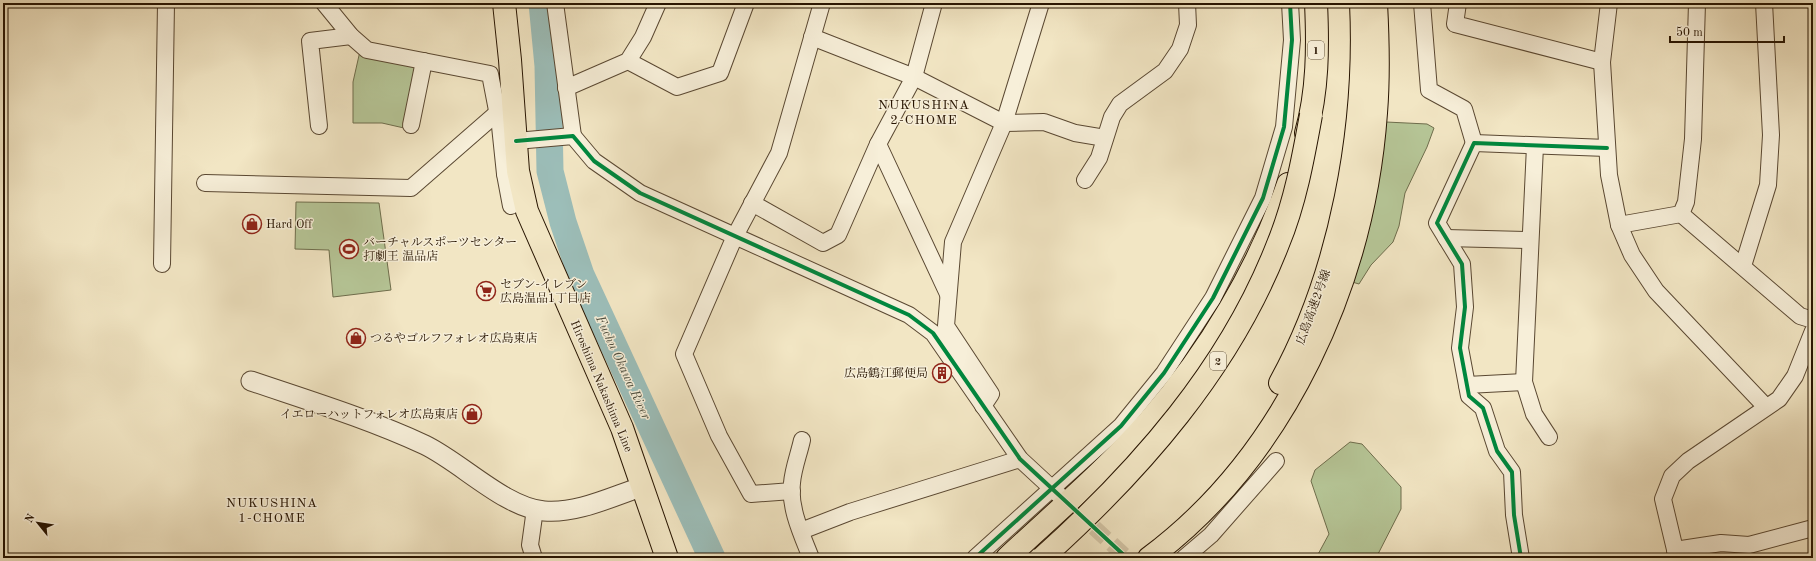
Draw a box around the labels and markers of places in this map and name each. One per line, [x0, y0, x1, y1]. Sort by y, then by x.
shop icon: Hard Off [241, 213, 263, 235]
place label: Hard Off [266, 219, 313, 231]
place label: バーチャルスポーツセンター 打劇王 温品店 [363, 236, 517, 263]
sports icon: バーチャルスポーツセンター 打劇王 温品店 [338, 238, 360, 260]
place label: セブン‐イレブン 広島温品1丁目店 [500, 278, 591, 305]
supermarket icon: セブン‐イレブン 広島温品1丁目店 [475, 280, 497, 302]
shop icon: つるやゴルフフォレオ広島東店 [345, 327, 367, 349]
place label: つるやゴルフフォレオ広島東店 [370, 331, 537, 345]
building icon: 広島鶴江郵便局 [931, 362, 953, 384]
place label: 広島鶴江郵便局 [844, 366, 928, 380]
shop icon: イエローハットフォレオ広島東店 [461, 403, 483, 425]
place label: イエローハットフォレオ広島東店 [280, 407, 458, 421]

